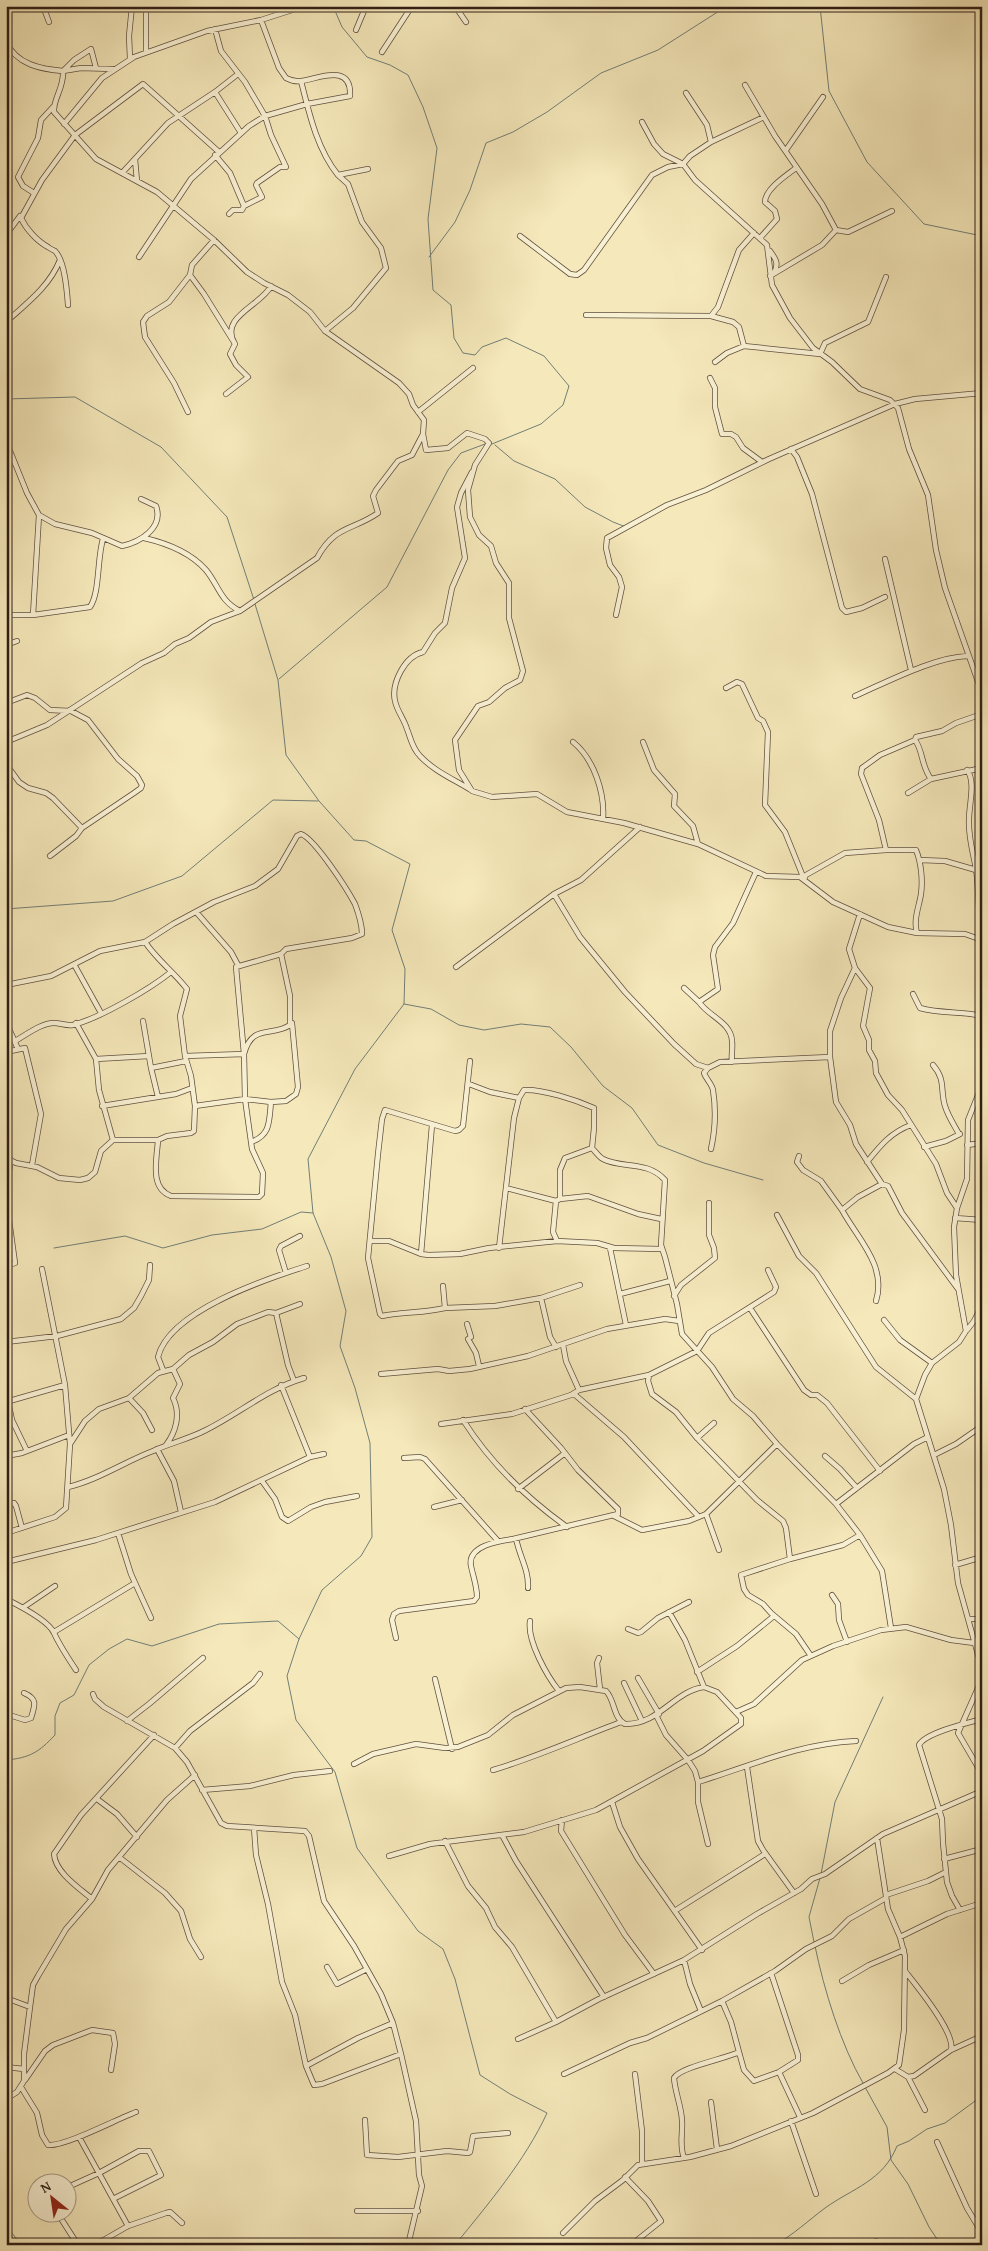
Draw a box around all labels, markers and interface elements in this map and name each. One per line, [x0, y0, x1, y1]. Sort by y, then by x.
north arrow [28, 2174, 78, 2224]
text: N [36, 2175, 55, 2198]

